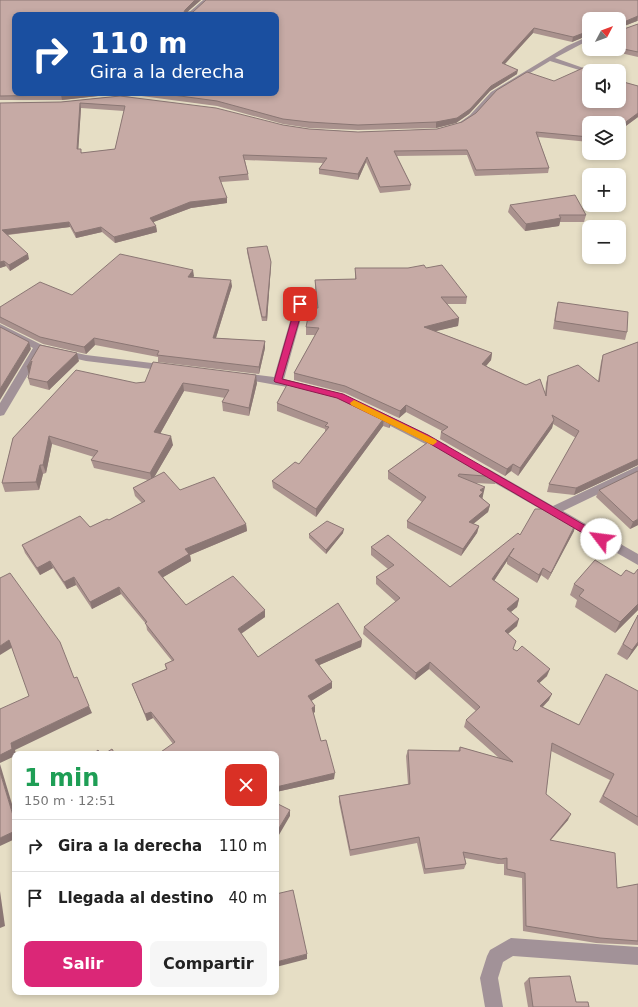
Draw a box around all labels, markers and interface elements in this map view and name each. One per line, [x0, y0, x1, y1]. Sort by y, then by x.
north arrow [582, 12, 626, 56]
map controls [582, 12, 626, 264]
text: 110 m [90, 27, 187, 60]
icon: right [24, 28, 76, 80]
text: Gira a la derecha [90, 61, 245, 82]
button: sound [582, 64, 626, 108]
button: layers [582, 116, 626, 160]
button: + [582, 168, 626, 212]
button: − [582, 220, 626, 264]
pin [283, 287, 317, 321]
icon: arrive [289, 293, 311, 315]
position arrow [580, 518, 622, 560]
text: 1 min [24, 764, 99, 792]
button: close [225, 764, 267, 806]
text: 150 m · 12:51 [24, 793, 115, 808]
icon: right [24, 835, 46, 857]
text: Gira a la derecha [58, 837, 202, 855]
text: 110 m [219, 837, 267, 855]
icon: arrive [24, 887, 46, 909]
text: Llegada al destino [58, 889, 213, 907]
text: 40 m [229, 889, 267, 907]
button: Salir [24, 941, 142, 987]
button: Compartir [150, 941, 267, 987]

